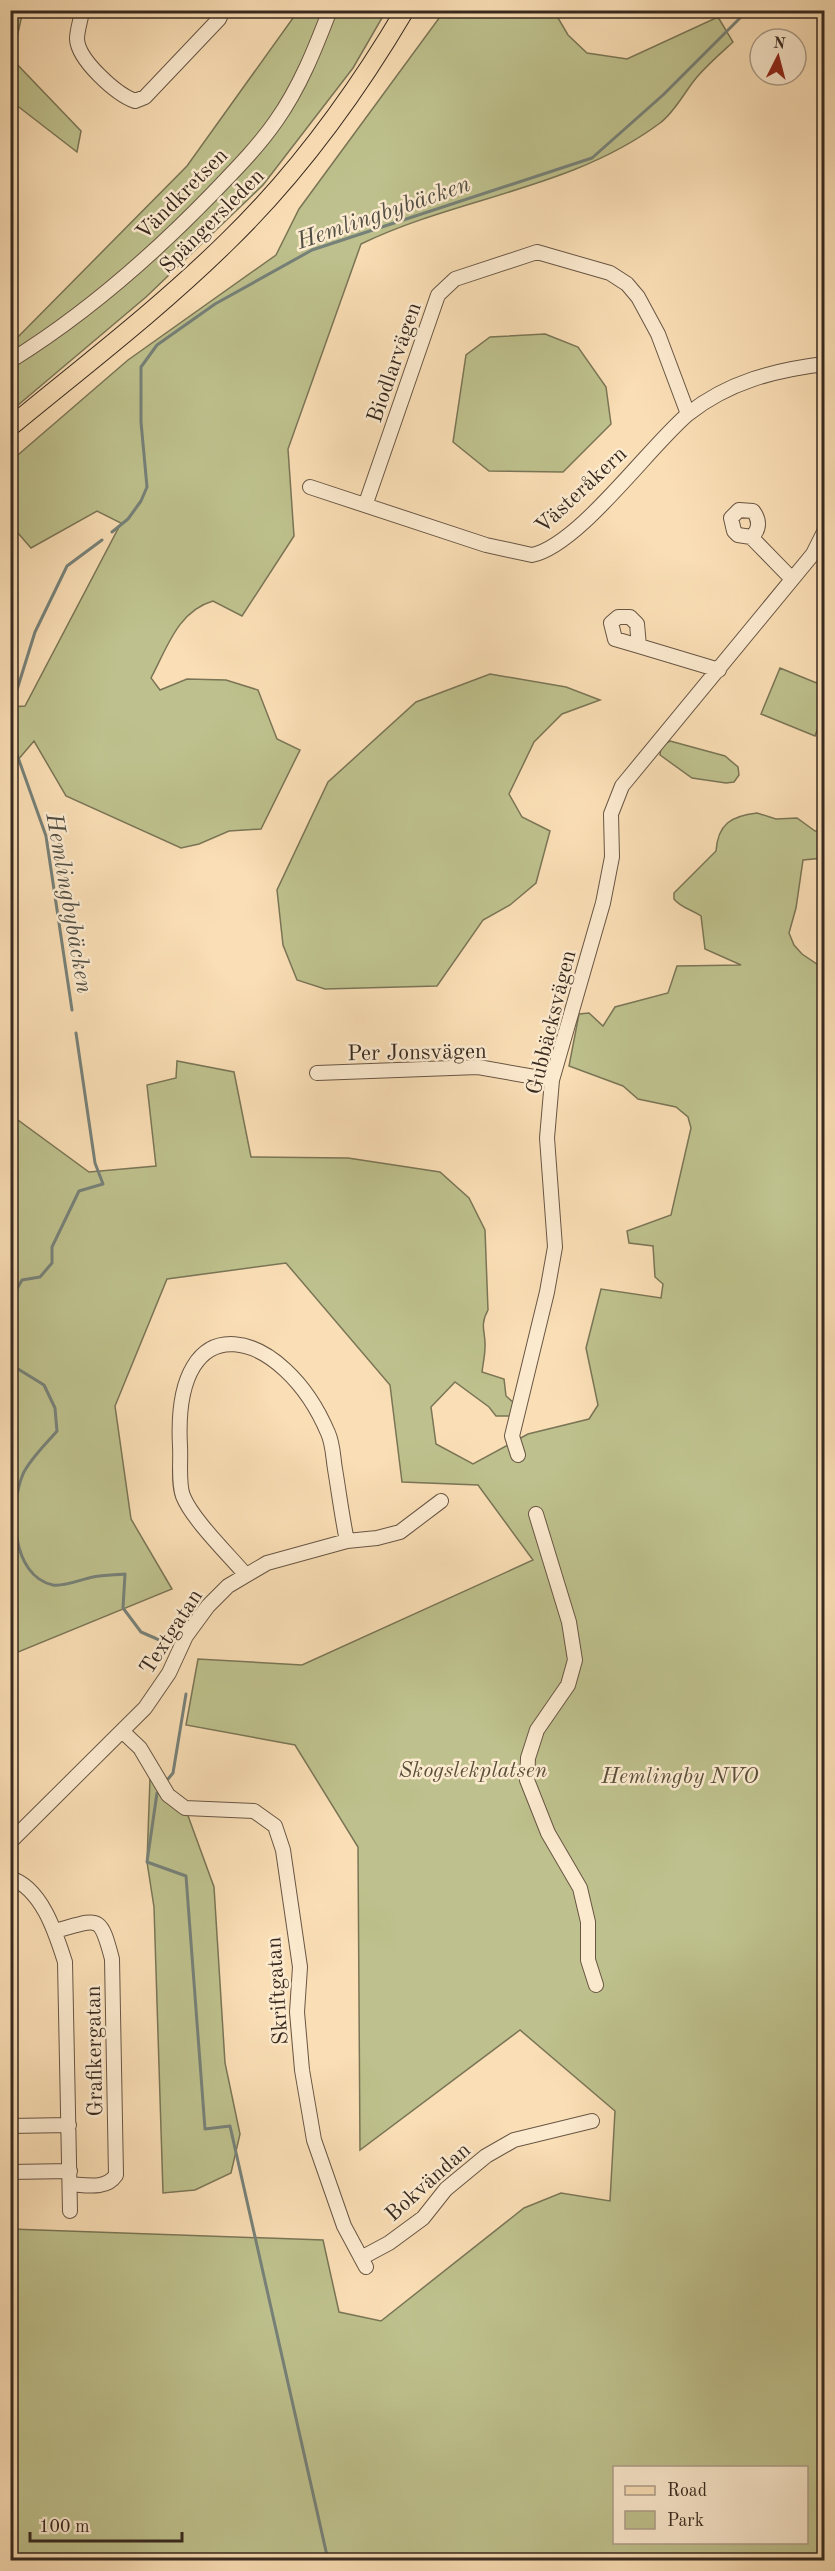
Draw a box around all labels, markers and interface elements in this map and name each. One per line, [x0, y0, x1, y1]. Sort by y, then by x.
north arrow [748, 27, 808, 87]
text: N [772, 35, 787, 53]
street label: Vändkretsen [132, 144, 233, 245]
street label: Spängersleden [156, 165, 269, 278]
water label: Hemlingbybäcken [293, 173, 474, 255]
street label: Biodlarvägen [364, 300, 426, 426]
street label: Västeråkern [531, 443, 631, 538]
water label: Hemlingbybäcken [40, 811, 96, 995]
street label: Gubbäcksvägen [523, 948, 581, 1097]
street label: Per Jonsvägen [347, 1041, 487, 1065]
street label: Textgatan [136, 1585, 207, 1679]
park label: Skogslekplatsen [399, 1760, 548, 1782]
park label: Hemlingby NVO [600, 1766, 759, 1788]
street label: Skriftgatan [263, 1936, 293, 2046]
street label: Grafikergatan [83, 1985, 107, 2117]
street label: Bokvändan [382, 2139, 475, 2226]
legend [613, 2466, 808, 2544]
text: Road [667, 2482, 707, 2500]
scale bar [30, 2505, 182, 2543]
text: Park [667, 2512, 704, 2530]
text: 100 m [39, 2518, 90, 2536]

